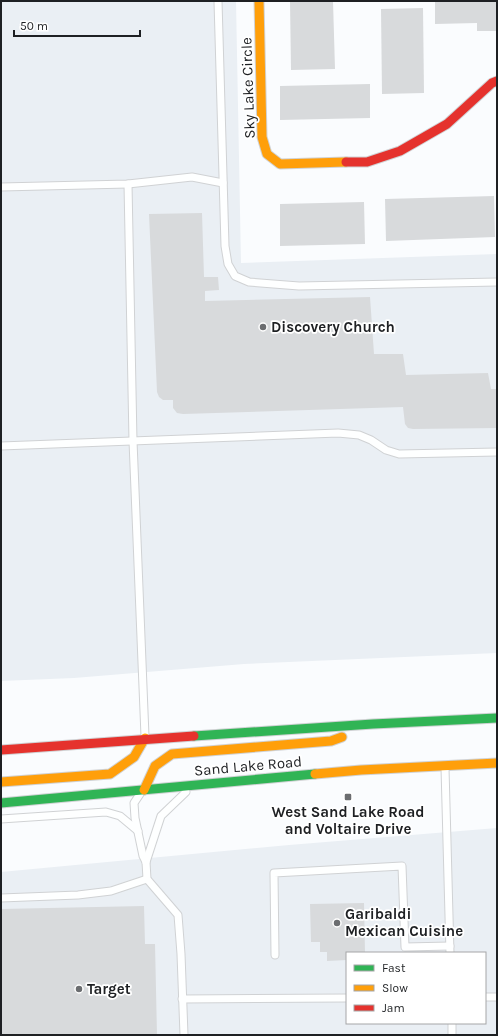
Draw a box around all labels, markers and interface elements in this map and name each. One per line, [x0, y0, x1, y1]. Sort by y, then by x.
scale bar [14, 12, 140, 38]
text: 50 m [20, 19, 48, 33]
street label: Sky Lake Circle [237, 37, 259, 139]
place label: Discovery Church [271, 318, 395, 336]
marker: Discovery Church [258, 322, 268, 332]
street label: Sand Lake Road [193, 752, 303, 780]
marker: West Sand Lake Road and Voltaire Drive [343, 792, 353, 802]
place label: West Sand Lake Road and Voltaire Drive [272, 803, 424, 838]
place label: Garibaldi Mexican Cuisine [345, 905, 463, 940]
marker: Garibaldi Mexican Cuisine [332, 918, 342, 928]
legend [346, 952, 486, 1024]
text: Fast [382, 961, 406, 975]
place label: Target [87, 980, 131, 998]
text: Slow [382, 981, 408, 995]
marker: Target [74, 984, 84, 994]
text: Jam [382, 1001, 405, 1015]

